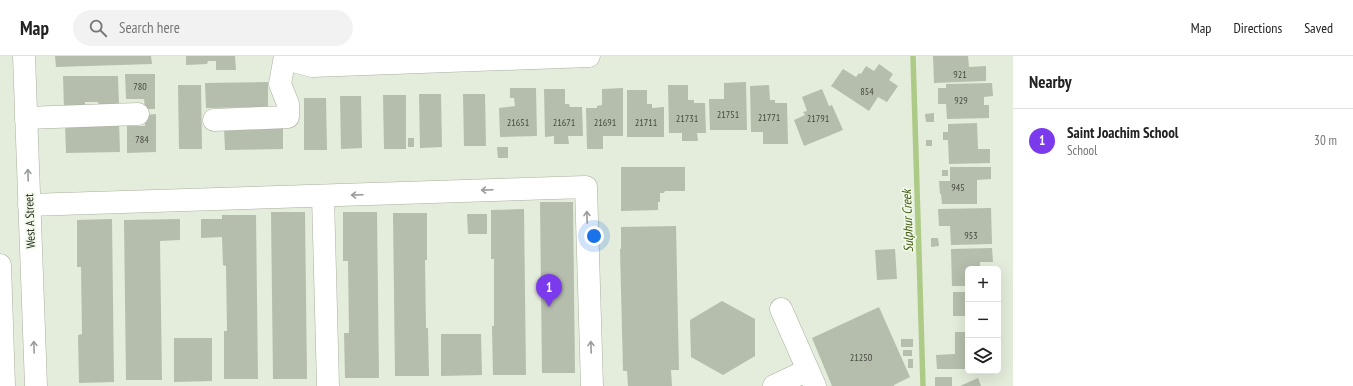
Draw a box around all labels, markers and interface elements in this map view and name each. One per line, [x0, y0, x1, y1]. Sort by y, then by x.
search box [73, 10, 353, 46]
text: Map [20, 16, 49, 40]
icon: search [87, 17, 109, 39]
text: Search here [119, 18, 180, 37]
text: Map [1191, 19, 1211, 37]
text: Directions [1233, 19, 1282, 37]
text: Saved [1304, 19, 1333, 37]
house number: 921 [953, 68, 967, 81]
text: Nearby [1029, 71, 1072, 93]
house number: 780 [133, 80, 147, 93]
house number: 854 [860, 85, 874, 98]
house number: 929 [954, 94, 968, 107]
house number: 21751 [717, 108, 739, 121]
house number: 21771 [758, 111, 780, 124]
house number: 21731 [676, 112, 698, 125]
house number: 21791 [807, 112, 829, 125]
house number: 21651 [507, 116, 529, 129]
house number: 21671 [553, 116, 575, 129]
house number: 21691 [594, 116, 616, 129]
house number: 21711 [635, 116, 657, 129]
text: Saint Joachim School [1067, 123, 1178, 142]
text: 1 [1039, 132, 1045, 149]
text: 30 m [1314, 132, 1337, 149]
house number: 784 [135, 133, 149, 146]
text: School [1067, 142, 1097, 159]
one-way arrow [24, 169, 32, 182]
house number: 945 [951, 181, 965, 194]
one-way arrow [481, 186, 494, 194]
water label: Sulphur Creek [898, 187, 917, 253]
one-way arrow [351, 191, 364, 198]
street label: West A Street [21, 193, 38, 249]
one-way arrow [583, 211, 591, 224]
your location [584, 226, 604, 246]
house number: 953 [964, 229, 978, 242]
map controls [965, 266, 1001, 374]
button: + [965, 266, 1001, 302]
pin: 1 [536, 274, 562, 307]
button: − [965, 302, 1001, 338]
button: layers [965, 338, 1001, 374]
one-way arrow [31, 341, 38, 354]
one-way arrow [587, 341, 595, 354]
house number: 21250 [850, 351, 873, 364]

